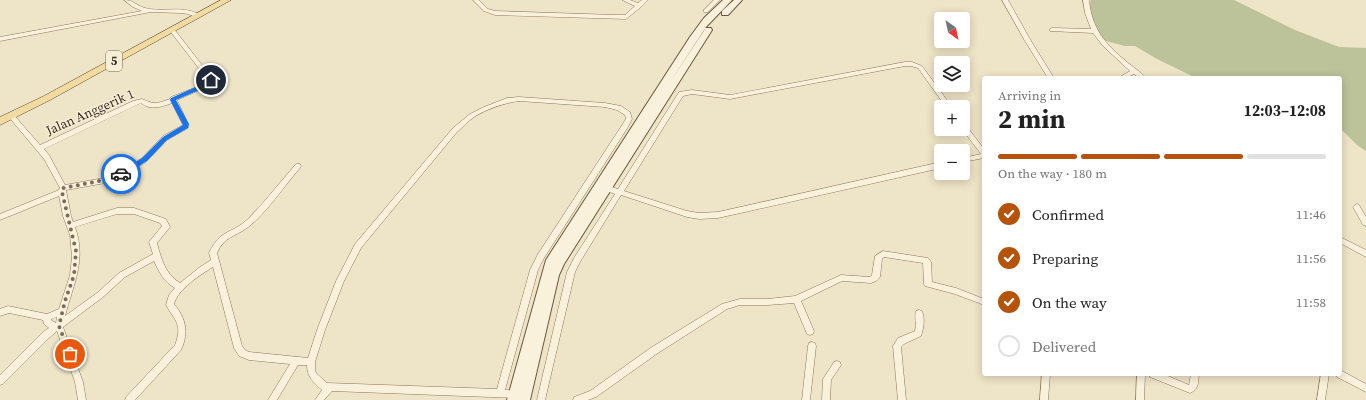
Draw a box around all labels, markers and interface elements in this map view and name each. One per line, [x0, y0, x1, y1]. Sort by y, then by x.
north arrow [934, 12, 970, 48]
map controls [934, 12, 970, 180]
road number: 5 [106, 51, 122, 71]
button: layers [934, 56, 970, 92]
pin [194, 63, 228, 97]
icon: home [200, 69, 222, 91]
street label: Jalan Anggerik 1 [42, 85, 137, 139]
text: Arriving in [998, 87, 1061, 104]
button: + [934, 100, 970, 136]
text: 12:03–12:08 [1244, 100, 1326, 121]
text: 2 min [998, 101, 1065, 137]
button: − [934, 144, 970, 180]
courier [101, 154, 141, 194]
icon: car [110, 163, 132, 185]
text: On the way · 180 m [998, 165, 1107, 182]
icon: check [998, 203, 1020, 225]
text: Confirmed [1032, 204, 1104, 225]
text: 11:46 [1296, 206, 1326, 223]
icon: check [998, 247, 1020, 269]
text: Preparing [1032, 248, 1098, 269]
text: 11:56 [1296, 250, 1326, 267]
icon: check [998, 291, 1020, 313]
text: On the way [1032, 292, 1107, 313]
text: 11:58 [1296, 294, 1326, 311]
text: Delivered [1032, 336, 1096, 357]
pin [53, 337, 87, 371]
icon: bag [59, 343, 81, 365]

